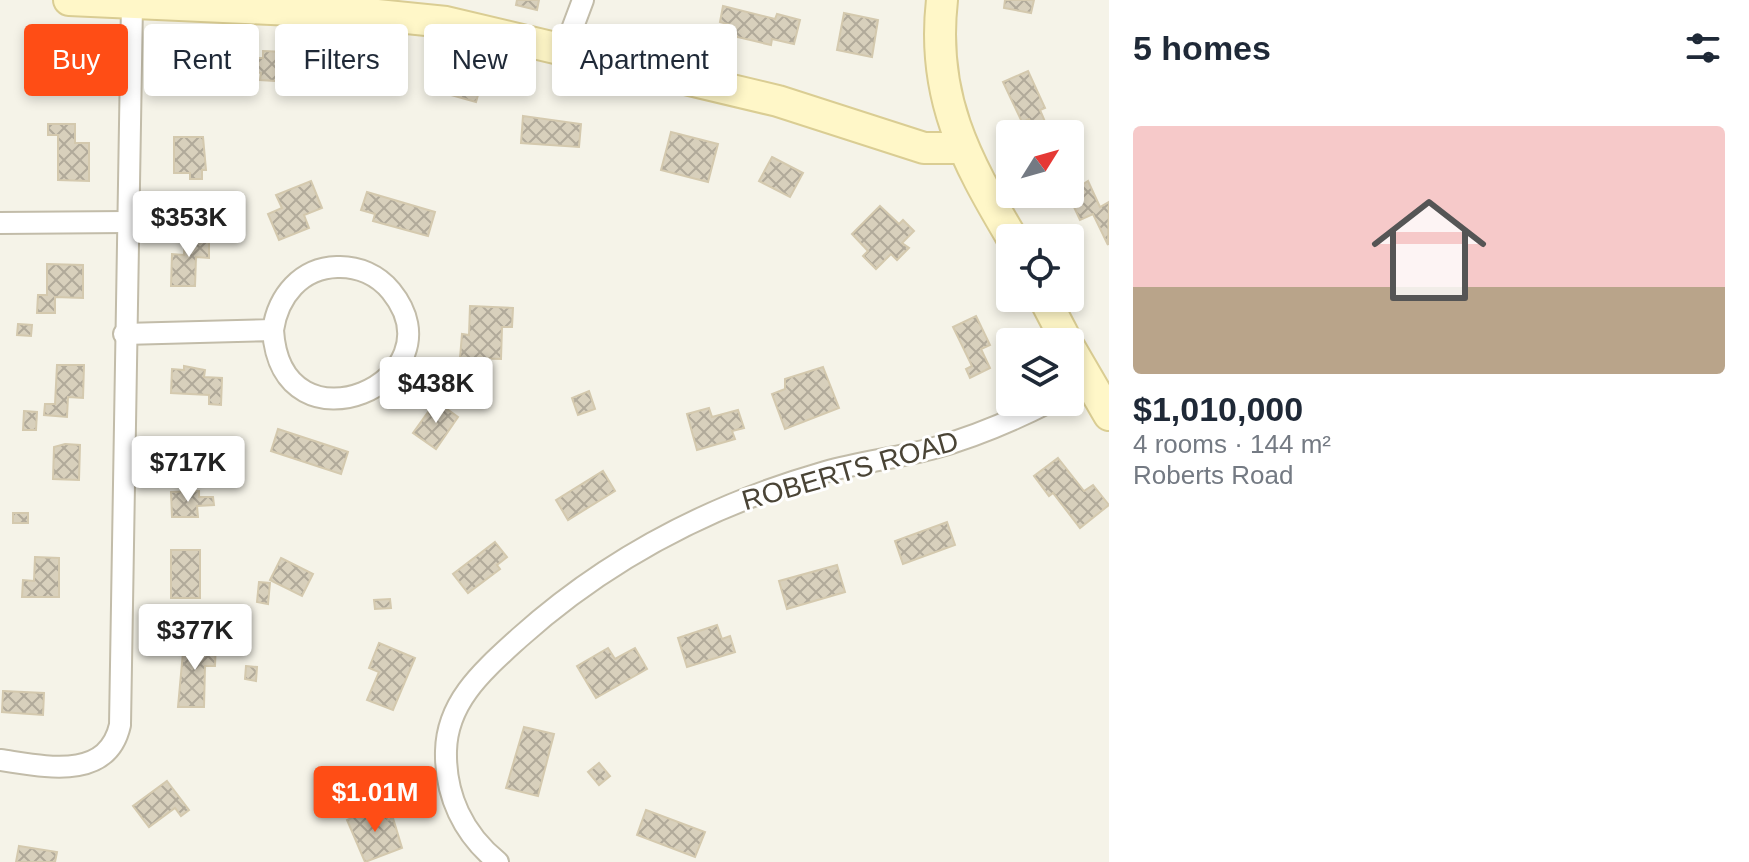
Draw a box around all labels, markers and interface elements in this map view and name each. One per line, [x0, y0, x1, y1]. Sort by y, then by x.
chip: Buy [24, 24, 128, 96]
chip: Rent [144, 24, 259, 96]
chip: Filters [275, 24, 408, 96]
chip: New [424, 24, 536, 96]
chip: Apartment [552, 24, 737, 96]
icon: filters [1681, 26, 1725, 70]
text: 5 homes [1133, 29, 1271, 67]
north arrow [996, 120, 1084, 208]
map controls [996, 120, 1084, 416]
icon: home [1357, 178, 1501, 322]
pin: $353K [133, 191, 245, 259]
text: $353K [151, 202, 227, 232]
button: locate [996, 224, 1084, 312]
button: layers [996, 328, 1084, 416]
pin: $438K [380, 357, 492, 425]
text: $438K [398, 368, 474, 398]
text: $1,010,000 [1133, 390, 1303, 428]
street label: ROBERTS ROAD [738, 425, 962, 516]
text: 4 rooms · 144 m² [1133, 429, 1331, 459]
pin: $717K [132, 436, 244, 504]
text: $717K [150, 447, 226, 477]
text: Roberts Road [1133, 460, 1293, 490]
pin: $377K [139, 604, 251, 672]
text: $377K [157, 615, 233, 645]
pin: $1.01M [310, 766, 440, 834]
text: $1.01M [332, 777, 418, 807]

